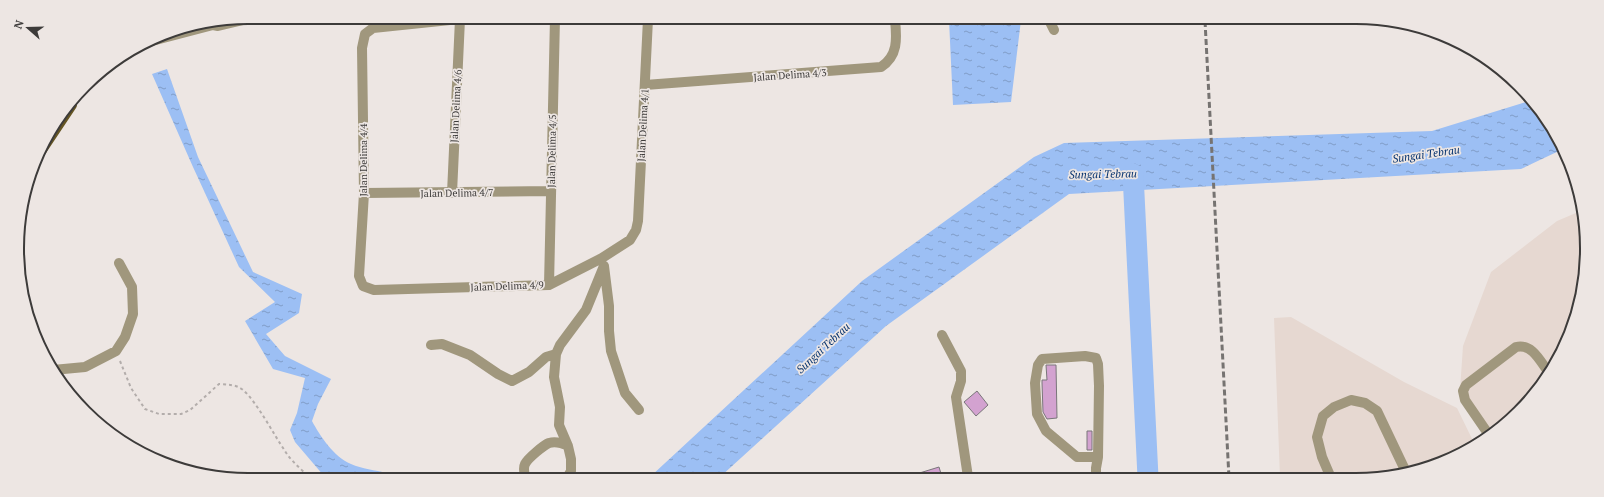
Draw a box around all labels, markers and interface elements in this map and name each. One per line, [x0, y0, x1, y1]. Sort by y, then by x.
north arrow [8, 8, 48, 48]
text: N [11, 18, 27, 31]
street label: Jalan Delima 4/3 [753, 66, 827, 84]
street label: Jalan Delima 4/6 [448, 68, 464, 143]
street label: Jalan Delima 4/1 [635, 88, 651, 162]
street label: Jalan Delima 4/5 [545, 114, 559, 188]
street label: Jalan Delima 4/4 [357, 123, 370, 197]
water label: Sungai Tebrau [1391, 142, 1461, 166]
water label: Sungai Tebrau [1069, 166, 1137, 182]
street label: Jalan Delima 4/7 [420, 186, 494, 200]
street label: Jalan Delima 4/9 [470, 278, 544, 294]
water label: Sungai Tebrau [793, 320, 853, 376]

